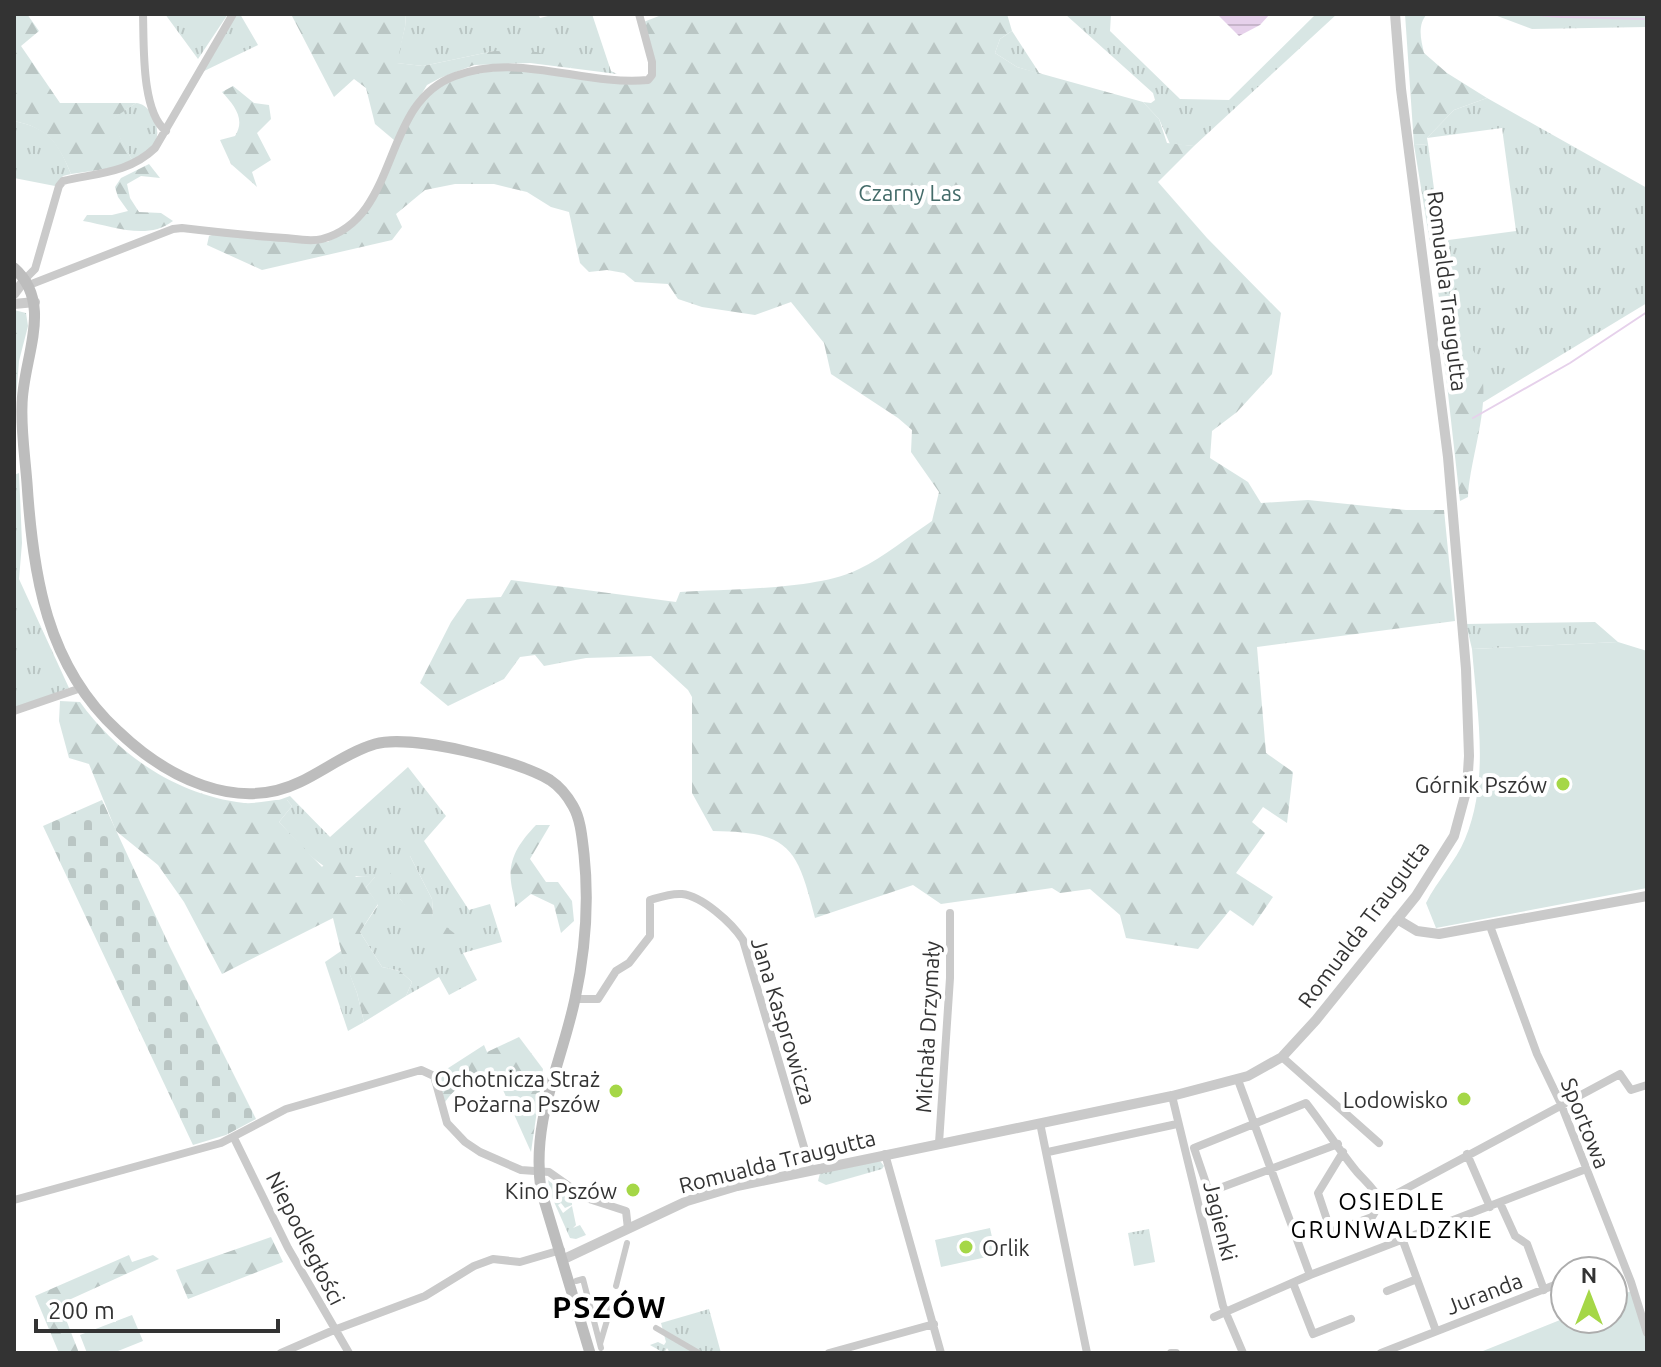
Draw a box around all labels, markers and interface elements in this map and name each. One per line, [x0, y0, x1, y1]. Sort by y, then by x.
park label: Czarny Las [858, 180, 962, 205]
street label: Romualda Traugutta [1423, 189, 1473, 393]
place label: Górnik Pszów [1415, 772, 1547, 797]
marker: Górnik Pszów [1554, 775, 1572, 793]
street label: Romualda Traugutta [1292, 836, 1434, 1012]
street label: Jana Kasprowicza [747, 934, 821, 1108]
street label: Michała Drzymały [910, 940, 944, 1114]
place label: Ochotnicza Straż Pożarna Pszów [434, 1066, 600, 1116]
street label: Sportowa [1557, 1074, 1615, 1172]
marker: Ochotnicza Straż Pożarna Pszów [607, 1082, 625, 1100]
place label: Lodowisko [1343, 1087, 1448, 1112]
marker: Lodowisko [1455, 1090, 1473, 1108]
street label: Romualda Traugutta [676, 1124, 878, 1198]
street label: Niepodległości [262, 1167, 350, 1309]
place label: Kino Pszów [505, 1178, 617, 1203]
street label: Jagienki [1199, 1179, 1243, 1263]
marker: Kino Pszów [624, 1181, 642, 1199]
district label: OSIEDLE GRUNWALDZKIE [1291, 1188, 1493, 1243]
place label: Orlik [982, 1235, 1030, 1260]
marker: Orlik [957, 1238, 975, 1256]
north arrow [1549, 1255, 1629, 1335]
text: N [1581, 1262, 1597, 1287]
street label: Juranda [1442, 1267, 1526, 1319]
scale bar [36, 1283, 278, 1333]
district label: PSZÓW [552, 1289, 668, 1324]
text: 200 m [48, 1297, 115, 1324]

